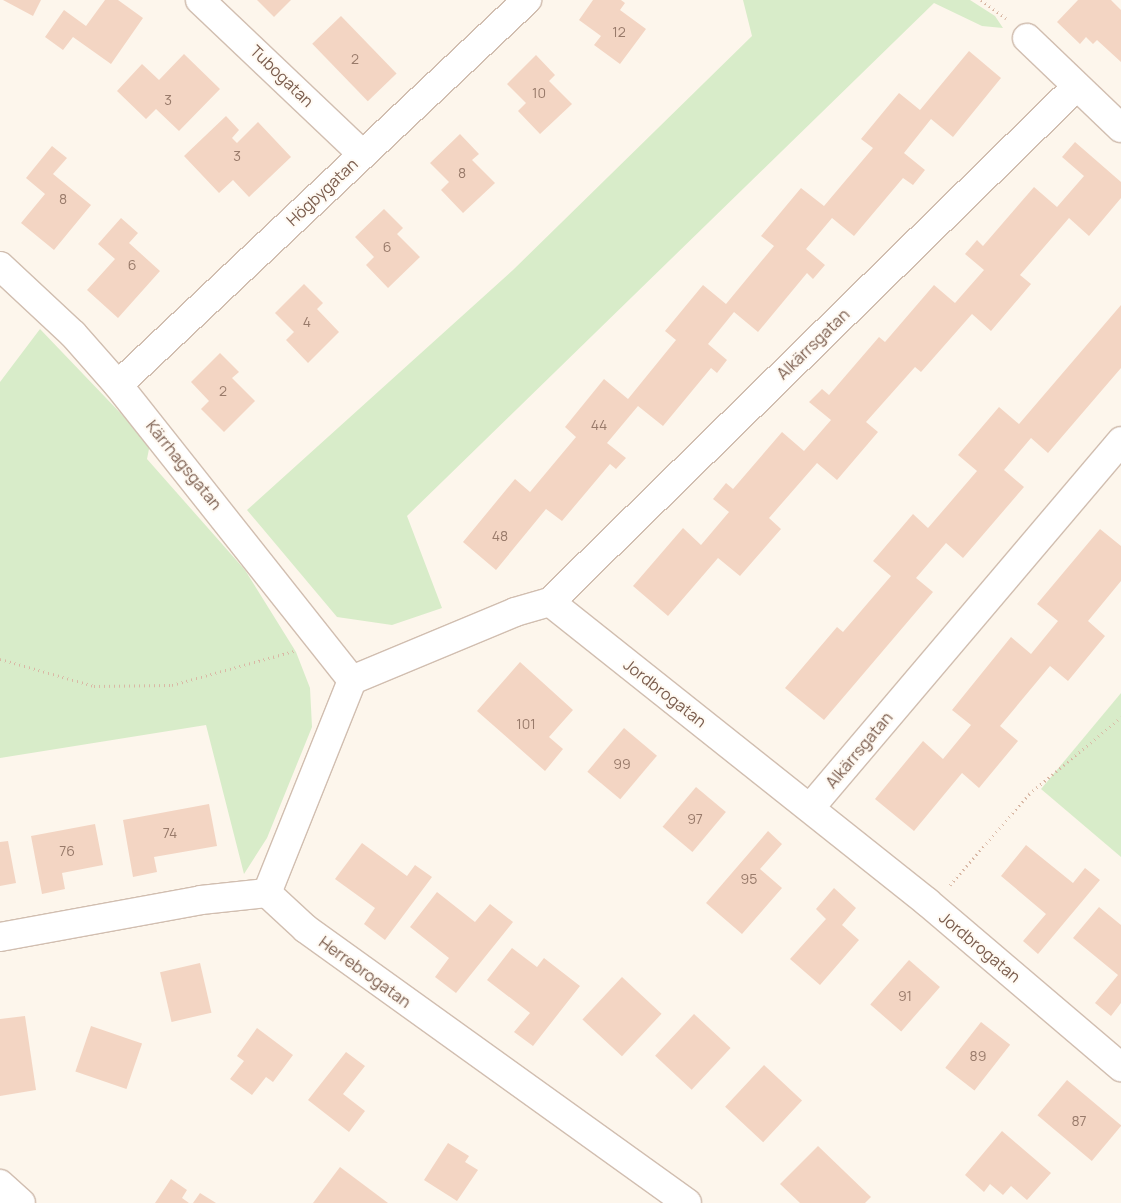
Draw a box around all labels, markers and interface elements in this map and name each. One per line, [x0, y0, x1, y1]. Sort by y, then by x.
house number: 12 [612, 24, 626, 40]
street label: Tubogatan [246, 41, 318, 111]
house number: 2 [351, 51, 359, 67]
house number: 10 [532, 85, 546, 101]
house number: 3 [164, 92, 172, 108]
house number: 3 [233, 148, 241, 164]
street label: Högbygatan [282, 154, 362, 230]
house number: 8 [458, 165, 466, 181]
house number: 8 [59, 191, 67, 207]
house number: 6 [383, 239, 391, 255]
house number: 6 [128, 257, 136, 273]
street label: Alkärrsgatan [773, 305, 853, 383]
house number: 4 [303, 314, 311, 330]
house number: 2 [219, 383, 227, 399]
street label: Kärrhagsgatan [142, 416, 226, 514]
house number: 44 [591, 417, 607, 433]
house number: 48 [492, 528, 508, 544]
street label: Jordbrogatan [620, 655, 710, 731]
street label: Alkärrsgatan [822, 708, 896, 792]
house number: 101 [516, 716, 536, 732]
house number: 99 [613, 756, 631, 772]
house number: 97 [687, 811, 703, 827]
house number: 74 [163, 825, 177, 841]
house number: 76 [59, 843, 75, 859]
house number: 95 [741, 871, 757, 887]
street label: Jordbrogatan [936, 908, 1024, 986]
street label: Herrebrogatan [315, 932, 415, 1012]
house number: 91 [898, 988, 912, 1004]
house number: 89 [970, 1048, 986, 1064]
house number: 87 [1071, 1113, 1087, 1129]

